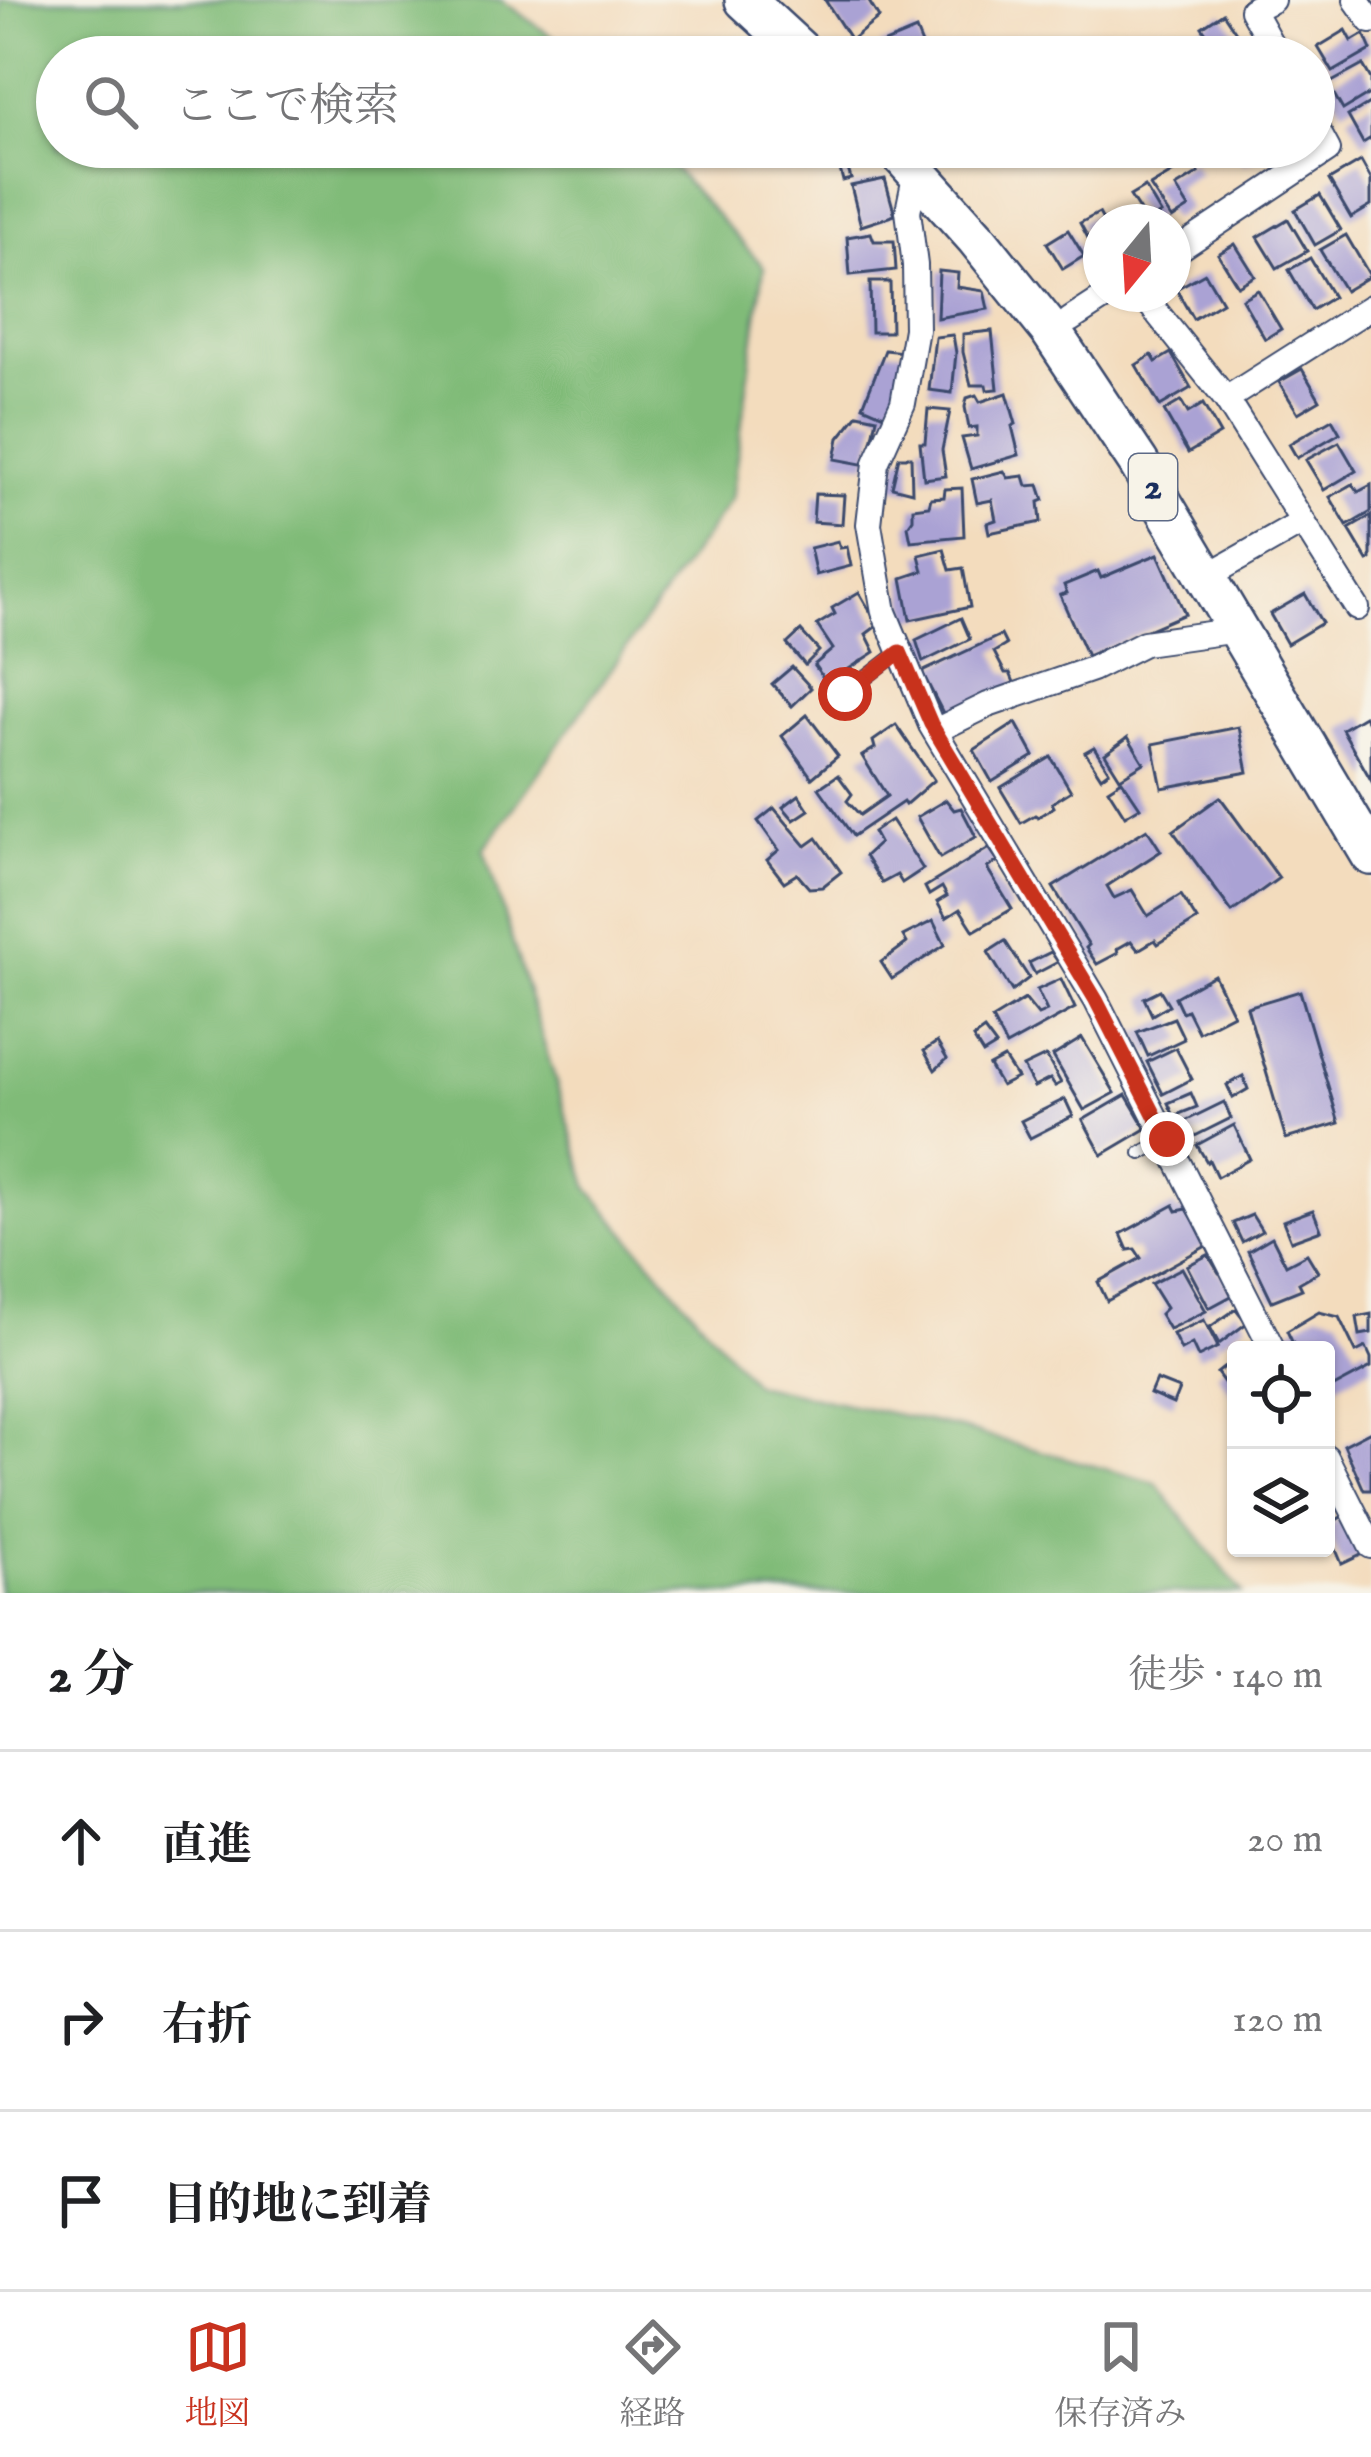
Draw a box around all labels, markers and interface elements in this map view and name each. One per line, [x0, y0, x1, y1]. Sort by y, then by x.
search box [36, 36, 1335, 168]
icon: search [78, 69, 144, 135]
text: ここで検索 [174, 79, 399, 136]
north arrow [1083, 204, 1191, 312]
road number: 2 [1129, 454, 1177, 520]
route start [818, 667, 872, 721]
route end [1140, 1112, 1194, 1166]
map controls [1227, 1341, 1335, 1557]
button: locate [1227, 1341, 1335, 1449]
button: layers [1227, 1449, 1335, 1557]
text: 2 分 [48, 1645, 134, 1710]
text: 徒歩 · 140 m [1128, 1652, 1323, 1701]
icon: ahead [48, 1808, 114, 1874]
text: 20 m [1247, 1816, 1323, 1865]
text: 直進 [162, 1818, 252, 1875]
icon: right [48, 1988, 114, 2054]
text: 120 m [1232, 1996, 1323, 2045]
text: 右折 [162, 1998, 252, 2055]
icon: arrive [48, 2168, 114, 2234]
text: 目的地に到着 [162, 2178, 432, 2235]
tab: 地図 [185, 2314, 251, 2436]
tab: 経路 [620, 2314, 686, 2436]
tab: 保存済み [1055, 2314, 1187, 2436]

